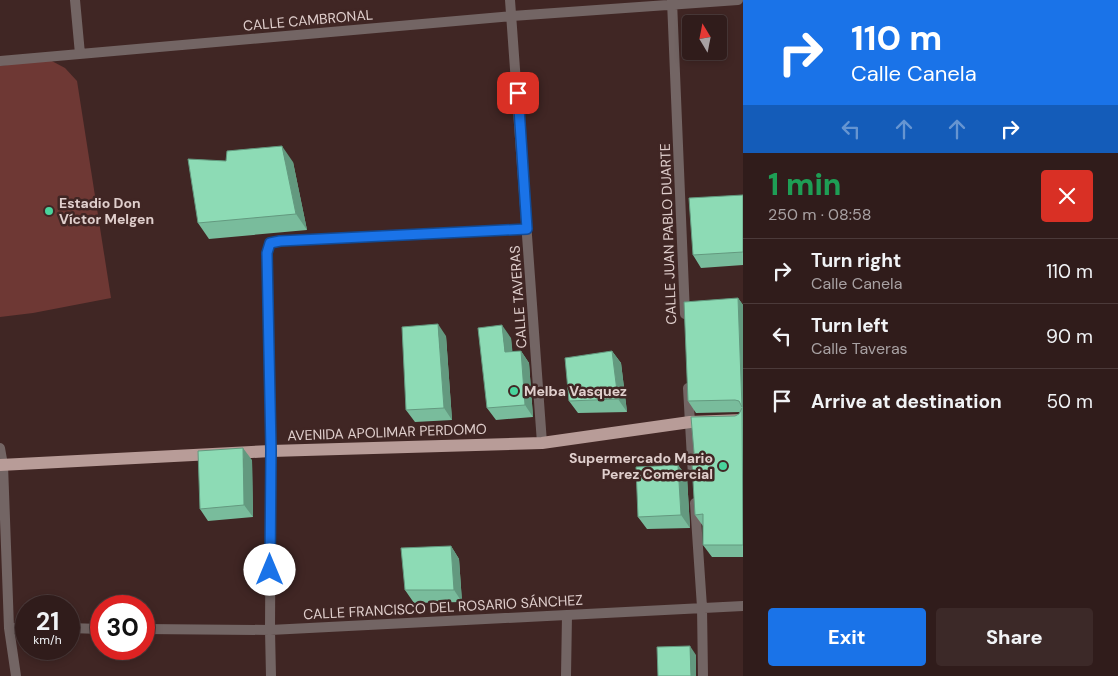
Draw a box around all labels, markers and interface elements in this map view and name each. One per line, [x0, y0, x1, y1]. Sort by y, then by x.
street label: CALLE CAMBRONAL [242, 5, 374, 35]
north arrow [682, 15, 728, 60]
map controls [682, 15, 727, 60]
text: 110 m [851, 15, 942, 61]
icon: right [768, 20, 833, 85]
text: Calle Canela [851, 59, 977, 88]
pin [497, 72, 539, 114]
icon: arrive [504, 79, 532, 107]
icon: left [837, 115, 865, 143]
icon: ahead [890, 115, 918, 143]
icon: ahead [943, 115, 971, 143]
icon: right [996, 115, 1024, 143]
street label: CALLE JUAN PABLO DUARTE [656, 143, 680, 325]
text: 1 min [768, 165, 841, 204]
button: close [1041, 170, 1093, 222]
place label: Estadio Don Víctor Melgen [59, 194, 154, 228]
text: 250 m · 08:58 [768, 204, 872, 225]
marker: Estadio Don Víctor Melgen [43, 205, 55, 217]
street label: CALLE TAVERAS [505, 245, 531, 349]
text: Turn right [811, 248, 901, 273]
icon: right [768, 257, 796, 285]
text: 110 m [1046, 259, 1093, 284]
text: Calle Canela [811, 273, 902, 294]
text: Turn left [811, 313, 889, 338]
icon: left [768, 322, 796, 350]
text: 90 m [1046, 324, 1093, 349]
text: Calle Taveras [811, 338, 908, 359]
place label: Melba Vasquez [524, 382, 627, 400]
marker: Melba Vasquez [508, 385, 520, 397]
icon: arrive [768, 387, 796, 415]
text: Arrive at destination [811, 389, 1002, 414]
text: 50 m [1046, 389, 1093, 414]
street label: AVENIDA APOLIMAR PERDOMO [287, 420, 487, 444]
place label: Supermercado Mario Perez Comercial [569, 449, 713, 483]
marker: Supermercado Mario Perez Comercial [717, 460, 729, 472]
position arrow [243, 543, 295, 595]
street label: CALLE FRANCISCO DEL ROSARIO SÁNCHEZ [303, 591, 583, 623]
speed limit sign: 30 [90, 595, 155, 660]
text: 21 [36, 605, 59, 638]
button: Exit [768, 608, 926, 666]
button: Share [936, 608, 1093, 666]
text: km/h [33, 632, 62, 648]

